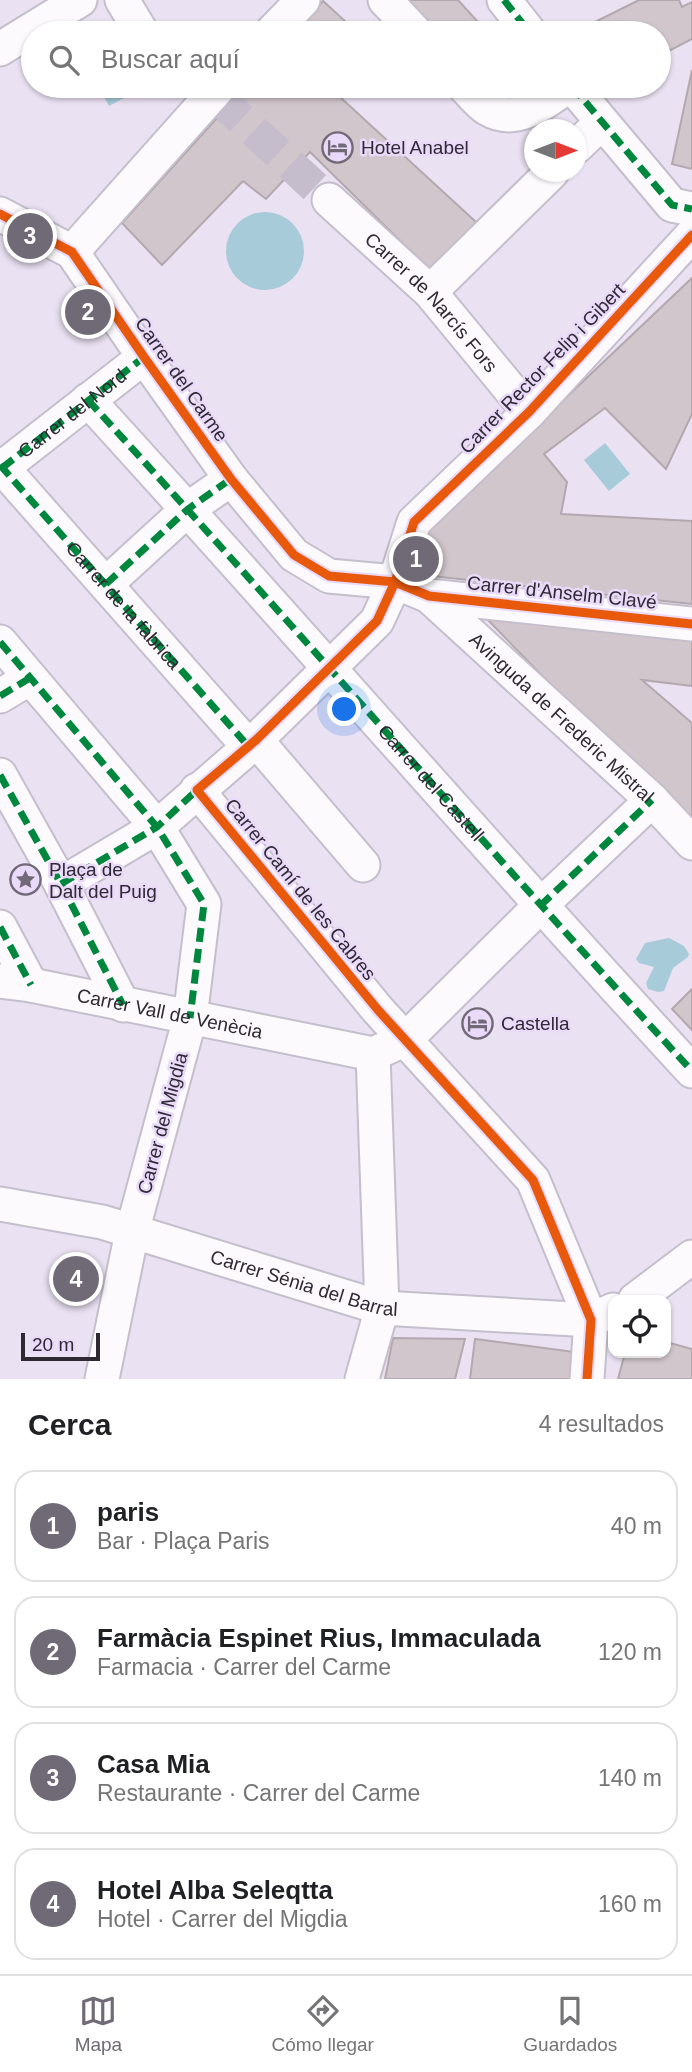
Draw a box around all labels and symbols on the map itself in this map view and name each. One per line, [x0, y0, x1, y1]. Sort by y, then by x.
north arrow [524, 119, 587, 182]
hotel icon: Hotel Anabel [321, 130, 355, 164]
place label: Hotel Anabel [361, 137, 469, 158]
pin: 3 [7, 210, 53, 262]
street label: Carrer de Narcís Fors [361, 228, 502, 376]
street label: Carrer Rector Felip i Gibert [456, 279, 630, 458]
pin: 2 [65, 286, 111, 338]
street label: Carrer del Carme [131, 313, 232, 445]
street label: Carrer del Nord [14, 365, 131, 462]
pin: 1 [393, 533, 439, 585]
street label: Carrer de la fàbrica [62, 538, 185, 674]
street label: Carrer d'Anselm Clavé [466, 572, 658, 613]
street label: Avinguda de Frederic Mistral [465, 629, 658, 807]
your location [327, 692, 361, 726]
street label: Carrer del Castell [374, 721, 488, 845]
street label: Carrer Camí de les Cabres [221, 794, 380, 984]
place label: Plaça de Dalt del Puig [49, 859, 157, 902]
place icon: Plaça de Dalt del Puig [9, 863, 43, 897]
street label: Carrer Vall de Venècia [75, 985, 265, 1043]
hotel icon: Castella [461, 1006, 495, 1040]
place label: Castella [501, 1013, 570, 1034]
street label: Carrer del Migdia [133, 1050, 192, 1196]
street label: Carrer Sénia del Barral [208, 1246, 398, 1320]
pin: 4 [53, 1253, 99, 1305]
scale bar [21, 1330, 100, 1362]

